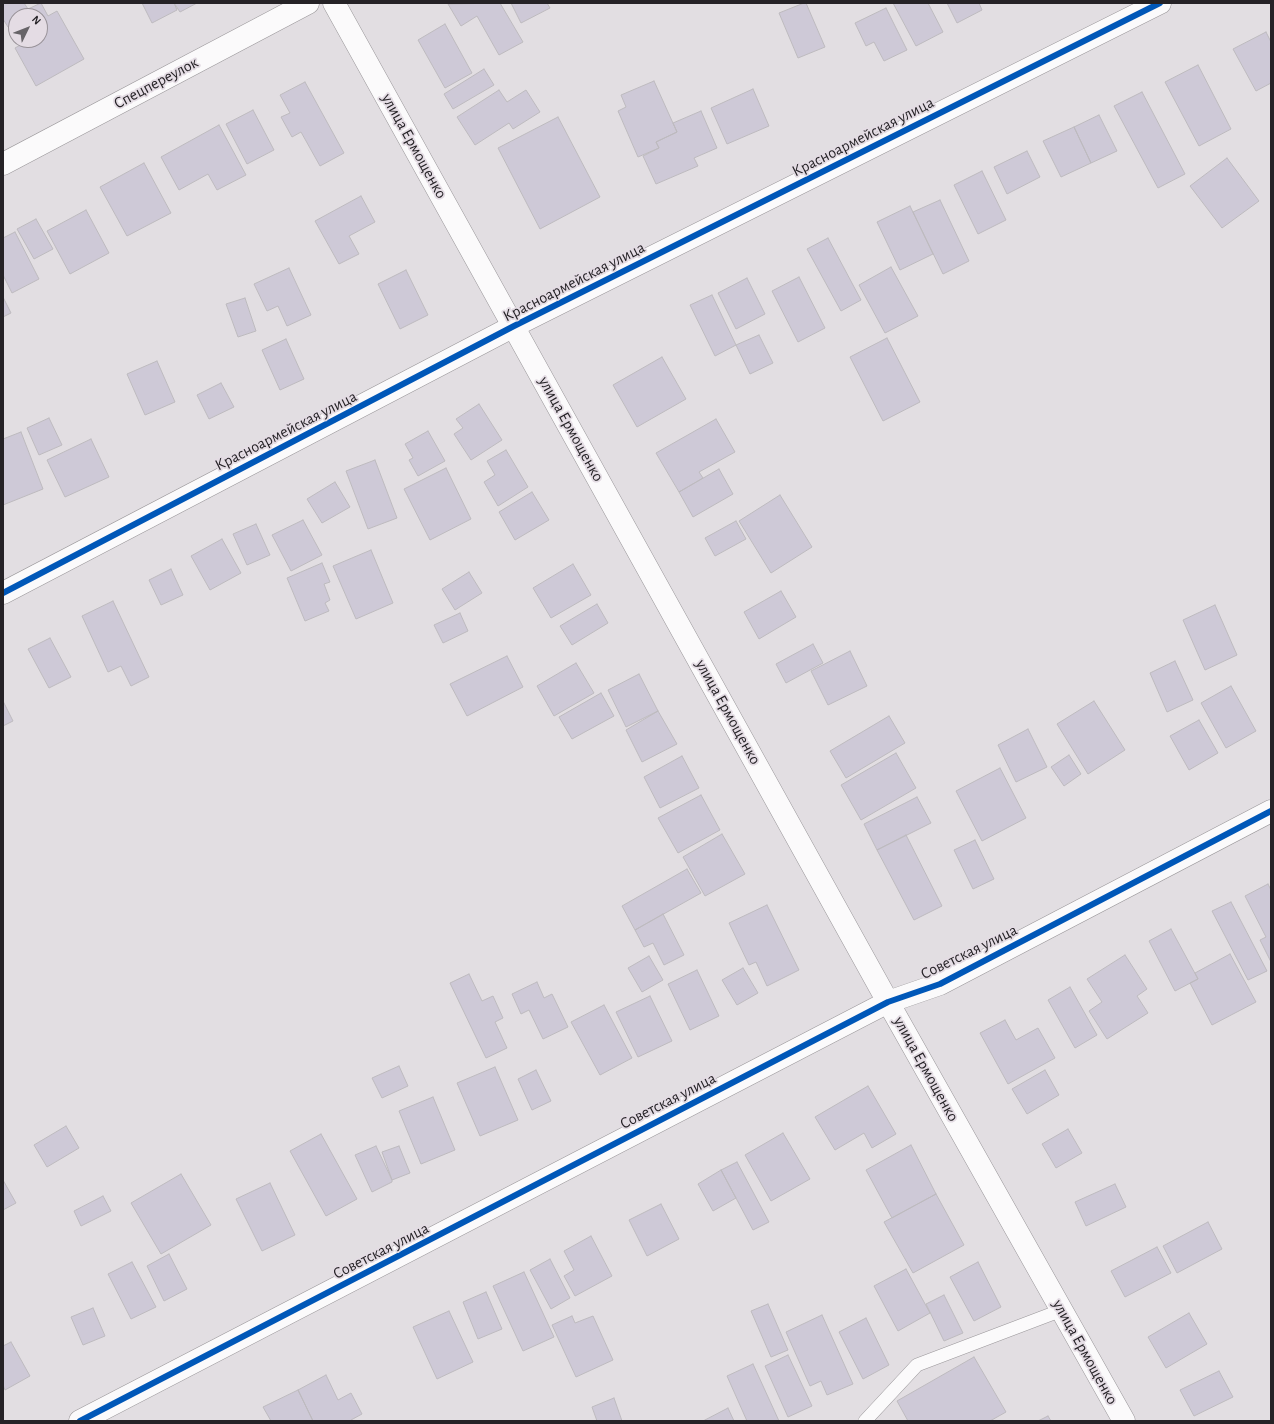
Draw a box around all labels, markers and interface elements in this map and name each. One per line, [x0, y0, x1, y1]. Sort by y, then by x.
north arrow [8, 8, 48, 48]
text: N [30, 14, 43, 27]
street label: Спецпереулок [110, 53, 202, 113]
street label: улица Ермощенко [377, 90, 451, 202]
street label: Красноармейская улица [789, 93, 937, 181]
street label: Красноармейская улица [500, 238, 648, 326]
street label: улица Ермощенко [534, 373, 608, 485]
street label: Красноармейская улица [212, 387, 360, 475]
street label: улица Ермощенко [691, 656, 765, 768]
street label: Советская улица [917, 920, 1021, 984]
street label: улица Ермощенко [889, 1013, 963, 1125]
street label: Советская улица [617, 1069, 719, 1133]
street label: Советская улица [330, 1219, 432, 1283]
street label: улица Ермощенко [1048, 1296, 1122, 1408]

